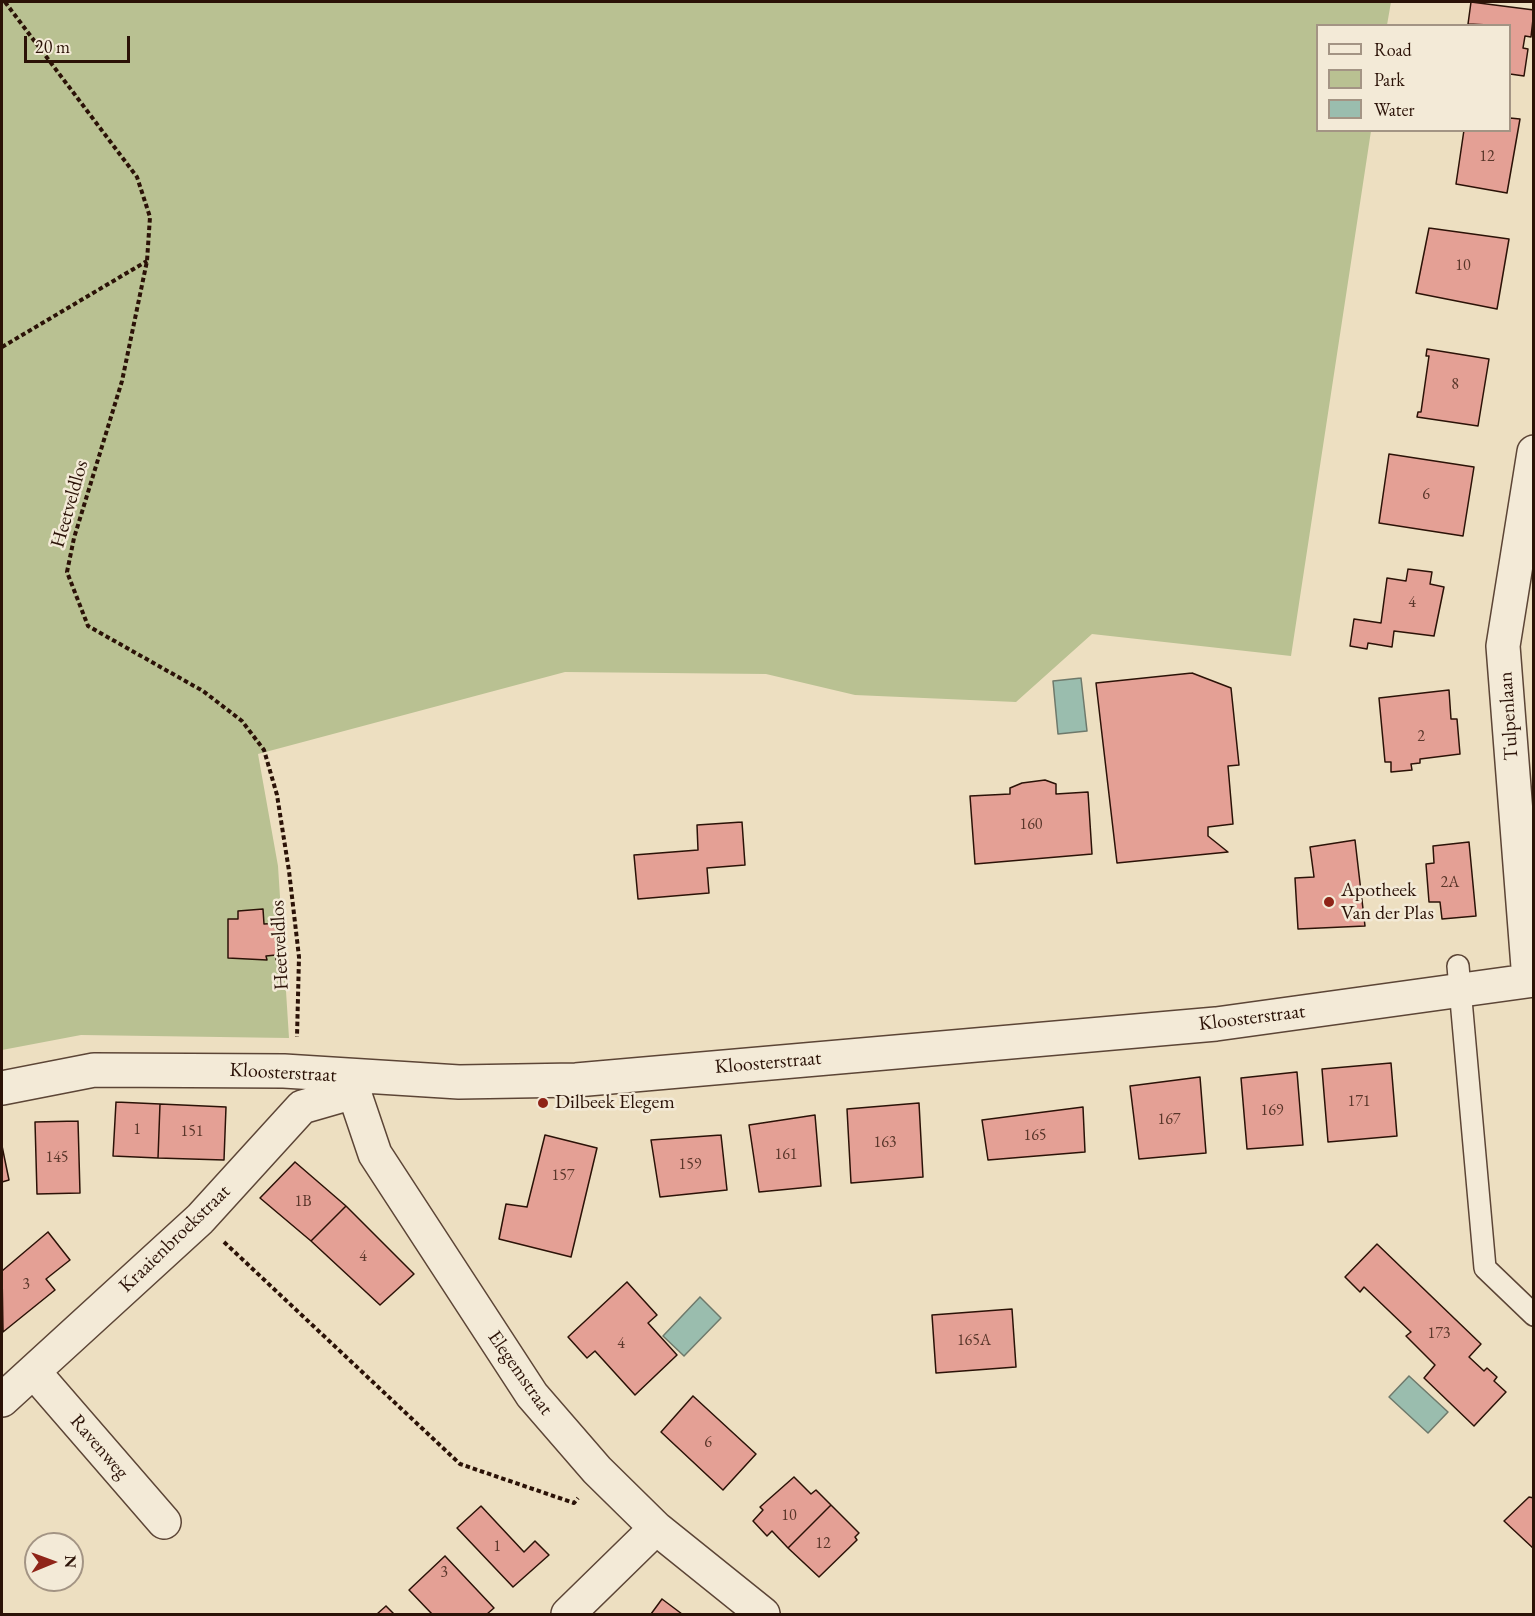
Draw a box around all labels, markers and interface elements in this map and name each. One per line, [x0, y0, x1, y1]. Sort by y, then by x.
scale bar [27, 24, 134, 62]
legend [1316, 24, 1511, 132]
text: 20 m [35, 35, 70, 58]
text: Road [1374, 38, 1412, 61]
text: Park [1374, 68, 1405, 91]
text: Water [1374, 98, 1415, 121]
house number: 12 [1479, 147, 1495, 167]
house number: 10 [1455, 256, 1471, 276]
house number: 8 [1451, 375, 1459, 395]
street label: Heetveldlos [46, 457, 94, 551]
house number: 6 [1422, 485, 1430, 505]
house number: 4 [1408, 593, 1416, 613]
street label: Tulpenlaan [1494, 671, 1524, 761]
house number: 2 [1417, 727, 1425, 747]
house number: 160 [1019, 815, 1043, 835]
house number: 2A [1441, 873, 1459, 893]
place label: Apotheek Van der Plas [1341, 879, 1434, 926]
marker: Apotheek Van der Plas [1322, 895, 1336, 909]
street label: Heetveldlos [266, 899, 294, 991]
street label: Kloosterstraat [1197, 1000, 1307, 1036]
street label: Kloosterstraat [714, 1046, 822, 1080]
street label: Kloosterstraat [229, 1058, 337, 1088]
place label: Dilbeek Elegem [555, 1091, 675, 1115]
house number: 171 [1347, 1092, 1371, 1112]
marker: Dilbeek Elegem [536, 1096, 550, 1110]
house number: 169 [1260, 1101, 1284, 1121]
house number: 167 [1157, 1110, 1181, 1130]
house number: 1 [133, 1120, 141, 1140]
house number: 151 [180, 1122, 204, 1142]
house number: 165 [1023, 1126, 1047, 1146]
house number: 163 [873, 1133, 897, 1153]
house number: 161 [774, 1145, 798, 1165]
house number: 145 [45, 1148, 69, 1168]
house number: 159 [678, 1155, 702, 1175]
house number: 157 [551, 1166, 575, 1186]
street label: Kraaienbroekstraat [114, 1180, 236, 1298]
house number: 1B [294, 1192, 312, 1212]
house number: 4 [359, 1247, 367, 1267]
house number: 3 [22, 1275, 30, 1295]
house number: 173 [1427, 1324, 1451, 1344]
street label: Elegemstraat [482, 1326, 558, 1420]
house number: 165A [957, 1331, 991, 1351]
house number: 4 [617, 1334, 625, 1354]
street label: Ravenweg [64, 1410, 134, 1484]
house number: 6 [704, 1433, 712, 1453]
house number: 10 [781, 1506, 797, 1526]
north arrow [24, 1532, 84, 1592]
house number: 12 [815, 1534, 831, 1554]
house number: 1 [493, 1537, 501, 1557]
text: N [60, 1555, 81, 1568]
house number: 3 [440, 1563, 448, 1583]

